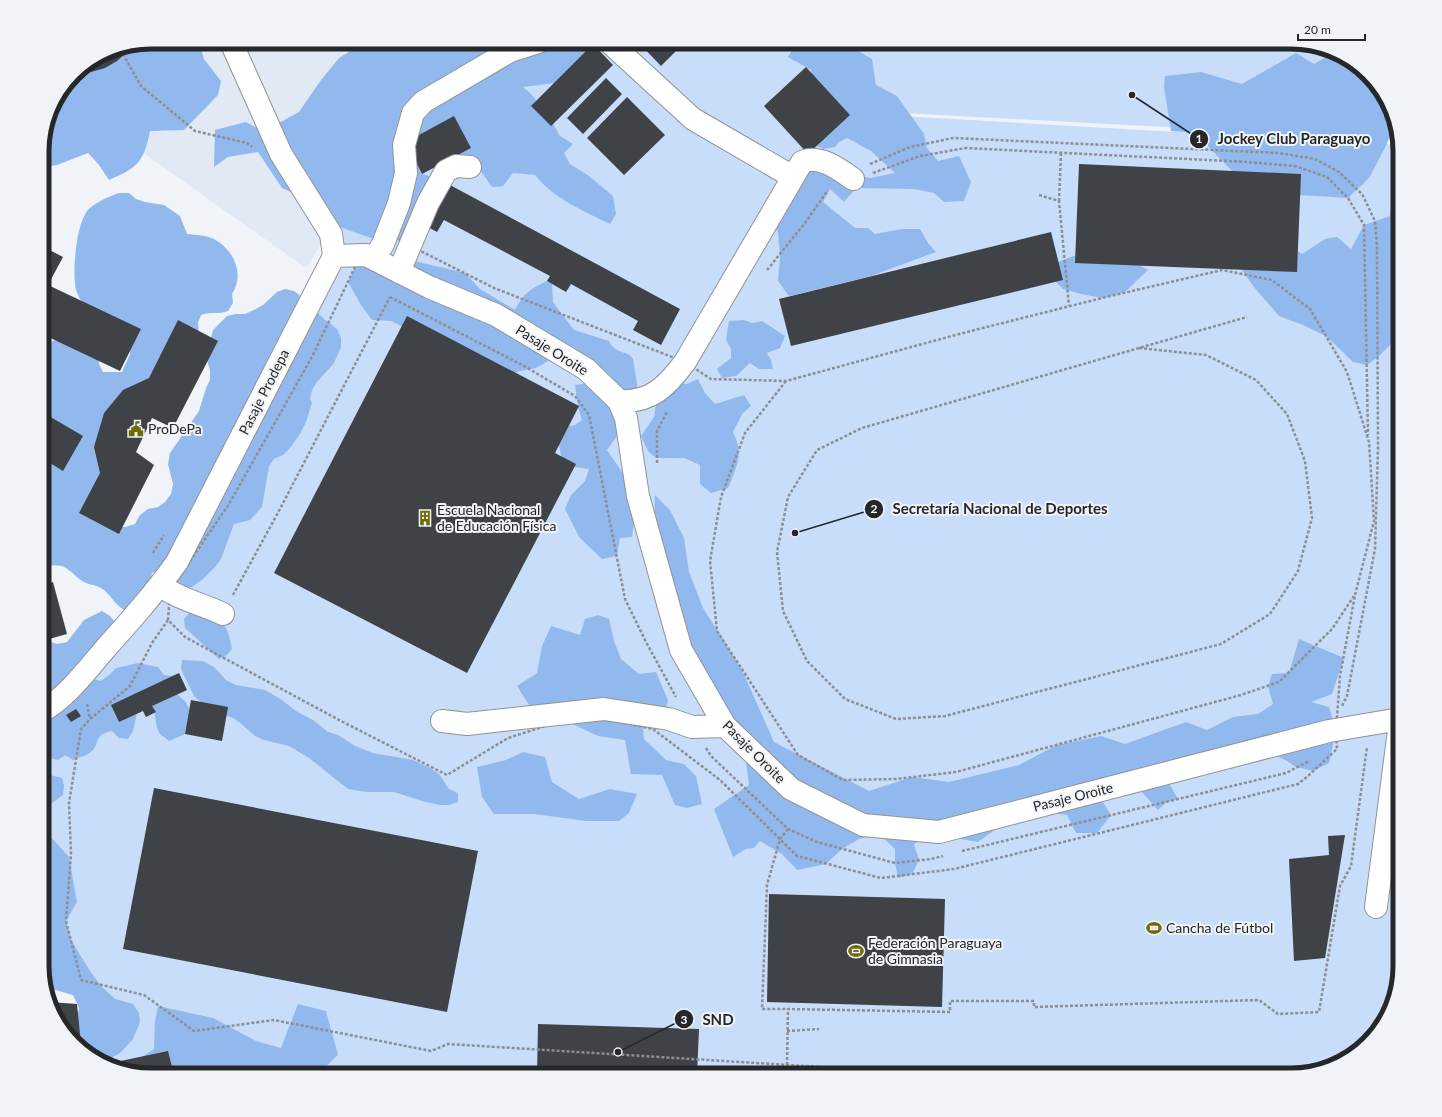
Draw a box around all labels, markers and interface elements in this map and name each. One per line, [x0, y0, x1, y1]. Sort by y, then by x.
scale bar [1298, 16, 1365, 42]
text: 20 m [1304, 22, 1331, 37]
callout: Jockey Club Paraguayo [1189, 126, 1379, 153]
text: Jockey Club Paraguayo [1218, 129, 1371, 147]
text: 1 [1196, 131, 1203, 146]
street label: Pasaje Oroite [513, 321, 592, 379]
street label: Pasaje Prodepa [235, 346, 292, 437]
public building icon: ProDePa [127, 420, 145, 438]
place label: ProDePa [148, 420, 202, 437]
callout: Secretaría Nacional de Deportes [864, 496, 1115, 523]
text: Secretaría Nacional de Deportes [892, 499, 1108, 517]
place label: Escuela Nacional de Educación Física [437, 501, 556, 534]
text: 2 [871, 501, 878, 516]
building icon: Escuela Nacional de Educación Física [416, 509, 434, 527]
street label: Pasaje Oroite [719, 717, 789, 787]
street label: Pasaje Oroite [1031, 778, 1115, 815]
sports icon: Cancha de Fútbol [1145, 919, 1163, 937]
place label: Cancha de Fútbol [1166, 919, 1273, 936]
place label: Federación Paraguaya de Gimnasia [868, 934, 1002, 967]
sports icon: Federación Paraguaya de Gimnasia [847, 942, 865, 960]
callout: SND [674, 1006, 742, 1033]
text: SND [702, 1010, 734, 1028]
text: 3 [681, 1012, 688, 1027]

